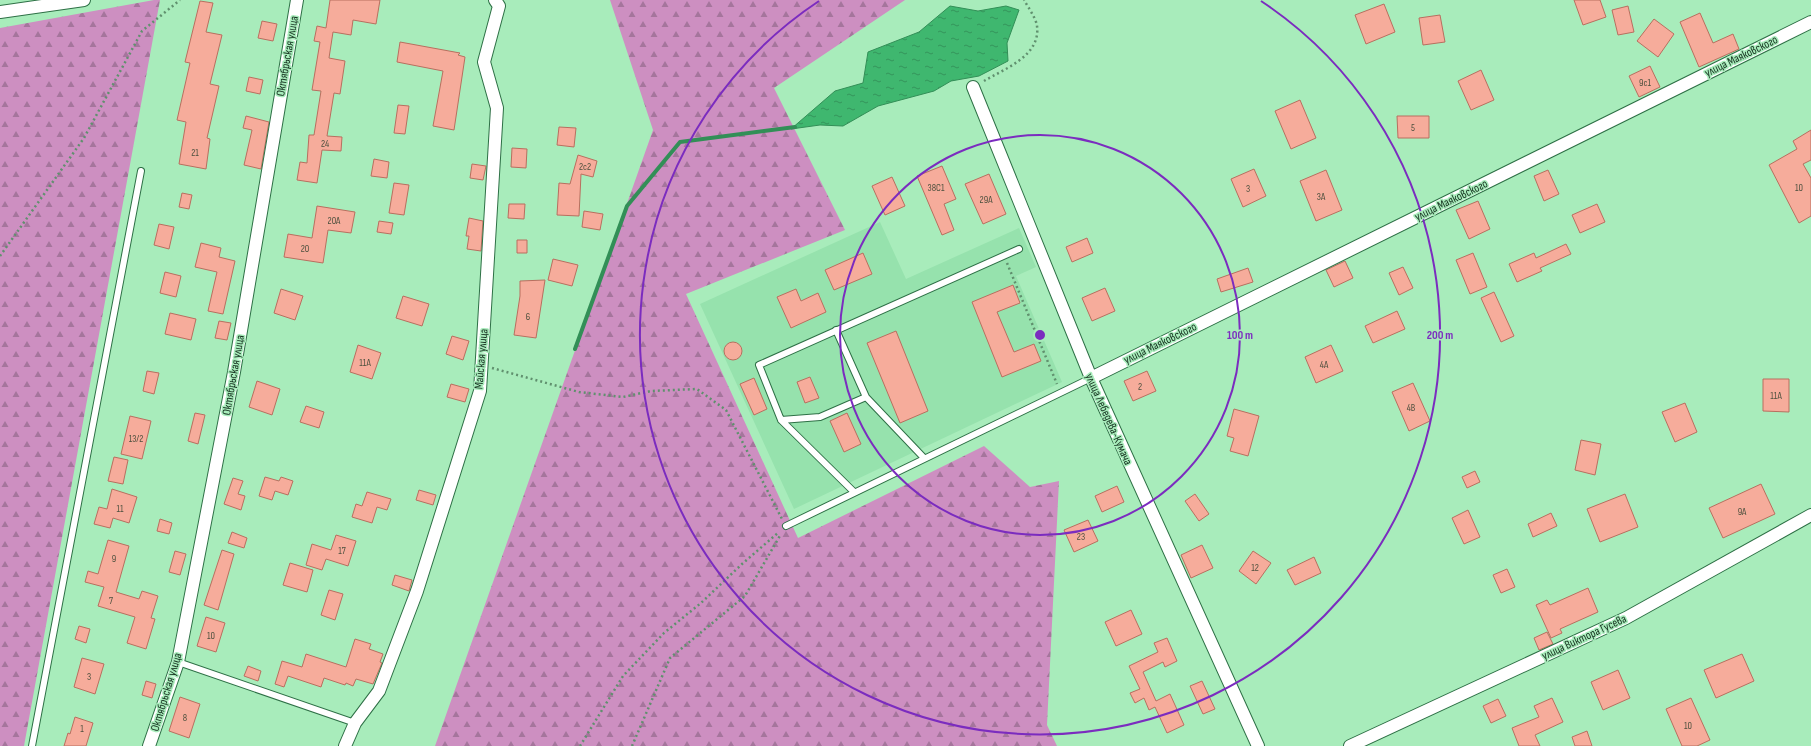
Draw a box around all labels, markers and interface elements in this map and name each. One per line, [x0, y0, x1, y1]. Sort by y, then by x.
street label: Октябрьская улица [273, 14, 302, 97]
street label: улица Маяковского [1702, 32, 1780, 81]
house number: 9с1 [1639, 77, 1651, 89]
house number: 5 [1411, 122, 1415, 134]
house number: 24 [321, 138, 329, 150]
house number: 21 [191, 147, 199, 159]
house number: 2с2 [579, 161, 591, 173]
street label: улица Маяковского [1412, 176, 1490, 225]
house number: 38С1 [928, 182, 945, 194]
house number: 10 [1795, 182, 1803, 194]
house number: 3 [1246, 183, 1250, 195]
house number: 3А [1317, 191, 1326, 203]
house number: 29А [980, 194, 993, 206]
house number: 20А [328, 215, 341, 227]
house number: 20 [301, 243, 309, 255]
house number: 6 [526, 311, 530, 323]
street label: улица Маяковского [1121, 319, 1199, 368]
street label: Майская улица [471, 328, 492, 390]
centre of rings [1033, 328, 1047, 342]
text: 100 m [1227, 328, 1253, 343]
text: 200 m [1427, 328, 1453, 343]
street label: Октябрьская улица [219, 333, 248, 416]
house number: 11А [359, 357, 371, 369]
house number: 4А [1320, 359, 1329, 371]
street label: улица Лебедева-Кумача [1082, 371, 1136, 468]
house number: 2 [1138, 381, 1142, 393]
house number: 11А [1770, 390, 1782, 402]
house number: 4В [1407, 402, 1416, 414]
house number: 13/2 [129, 433, 143, 445]
house number: 11 [117, 503, 124, 515]
house number: 9А [1738, 506, 1747, 518]
house number: 23 [1077, 531, 1085, 543]
house number: 17 [338, 545, 346, 557]
house number: 9 [112, 553, 116, 565]
house number: 12 [1251, 562, 1259, 574]
house number: 7 [109, 595, 113, 607]
street label: улица Виктора Гусева [1539, 611, 1629, 664]
house number: 10 [207, 630, 215, 642]
street label: Октябрьская улица [147, 651, 186, 733]
house number: 3 [87, 671, 91, 683]
house number: 8 [183, 712, 187, 724]
house number: 10 [1684, 720, 1692, 732]
house number: 1 [80, 723, 84, 735]

